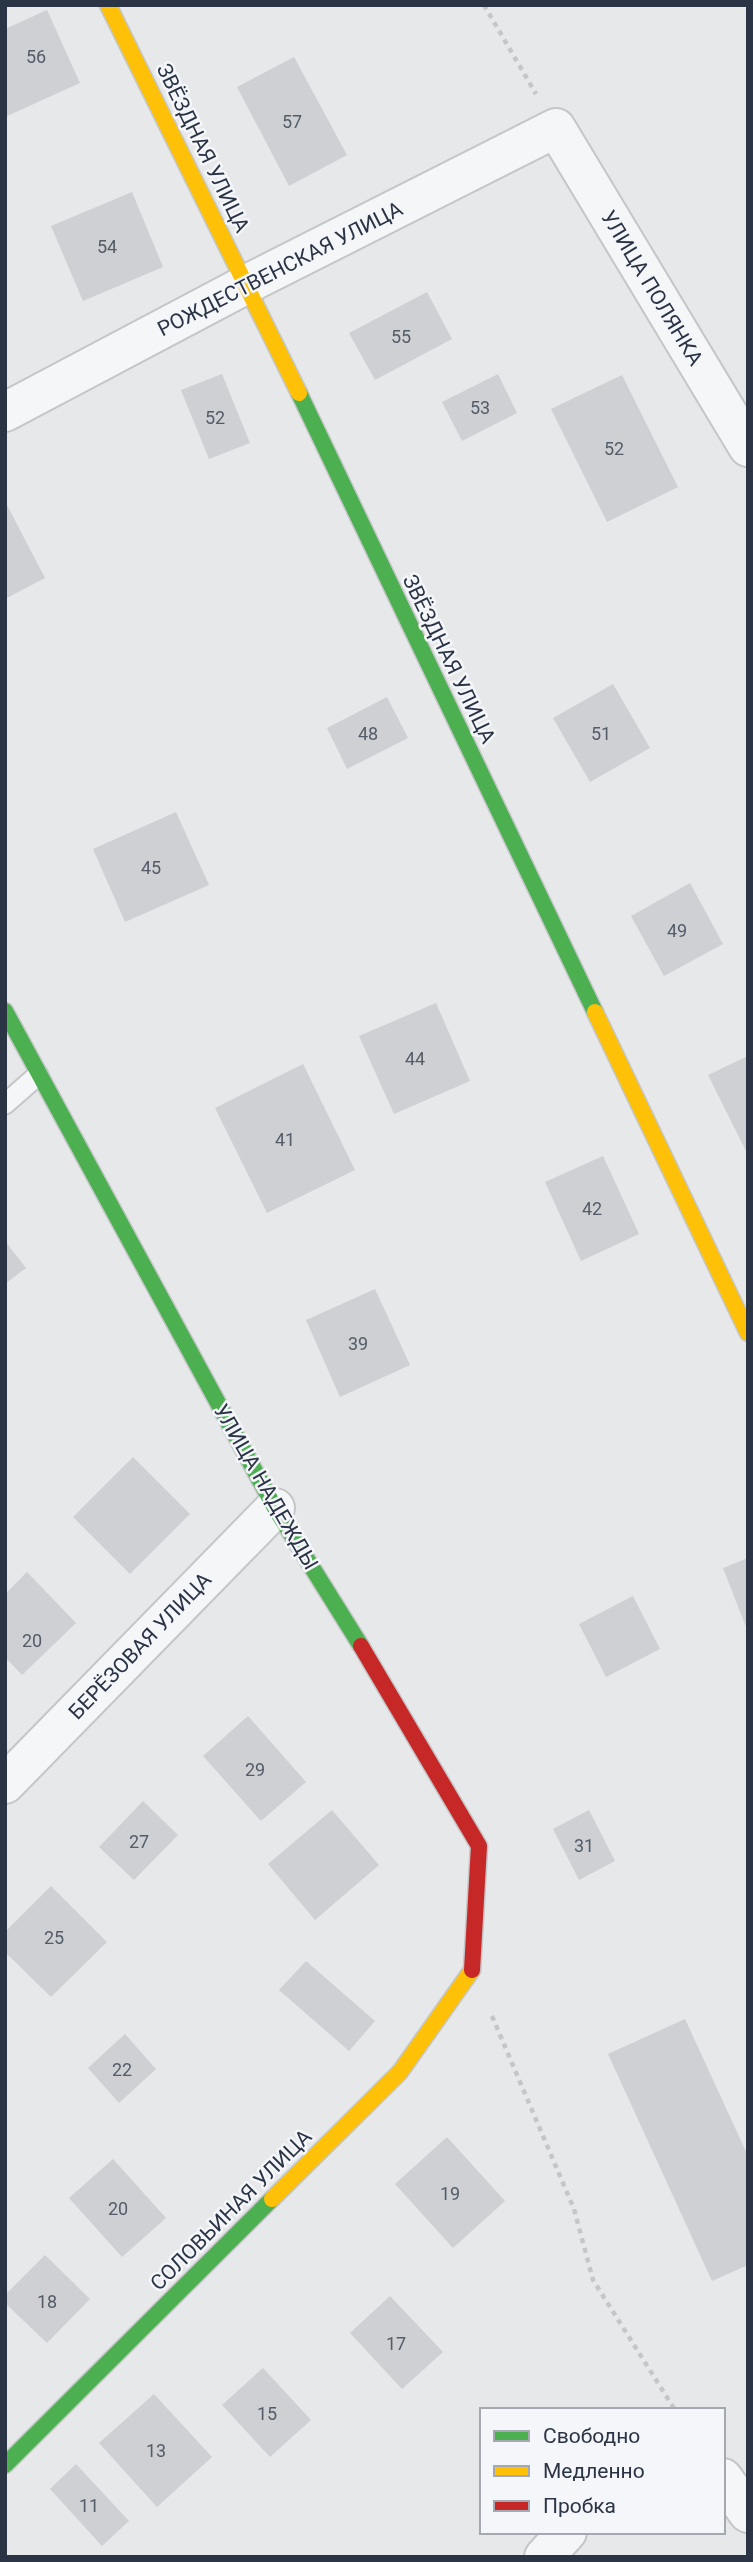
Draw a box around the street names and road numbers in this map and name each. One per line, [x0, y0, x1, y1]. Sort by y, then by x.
street label: ЗВЁЗДНАЯ УЛИЦА [152, 60, 254, 237]
street label: РОЖДЕСТВЕНСКАЯ УЛИЦА [154, 197, 407, 341]
street label: УЛИЦА ПОЛЯНКА [596, 206, 708, 370]
street label: ЗВЁЗДНАЯ УЛИЦА [398, 571, 500, 748]
street label: УЛИЦА НАДЕЖДЫ [209, 1400, 323, 1574]
street label: БЕРЁЗОВАЯ УЛИЦА [64, 1568, 216, 1724]
street label: СОЛОВЬИНАЯ УЛИЦА [146, 2124, 317, 2295]

